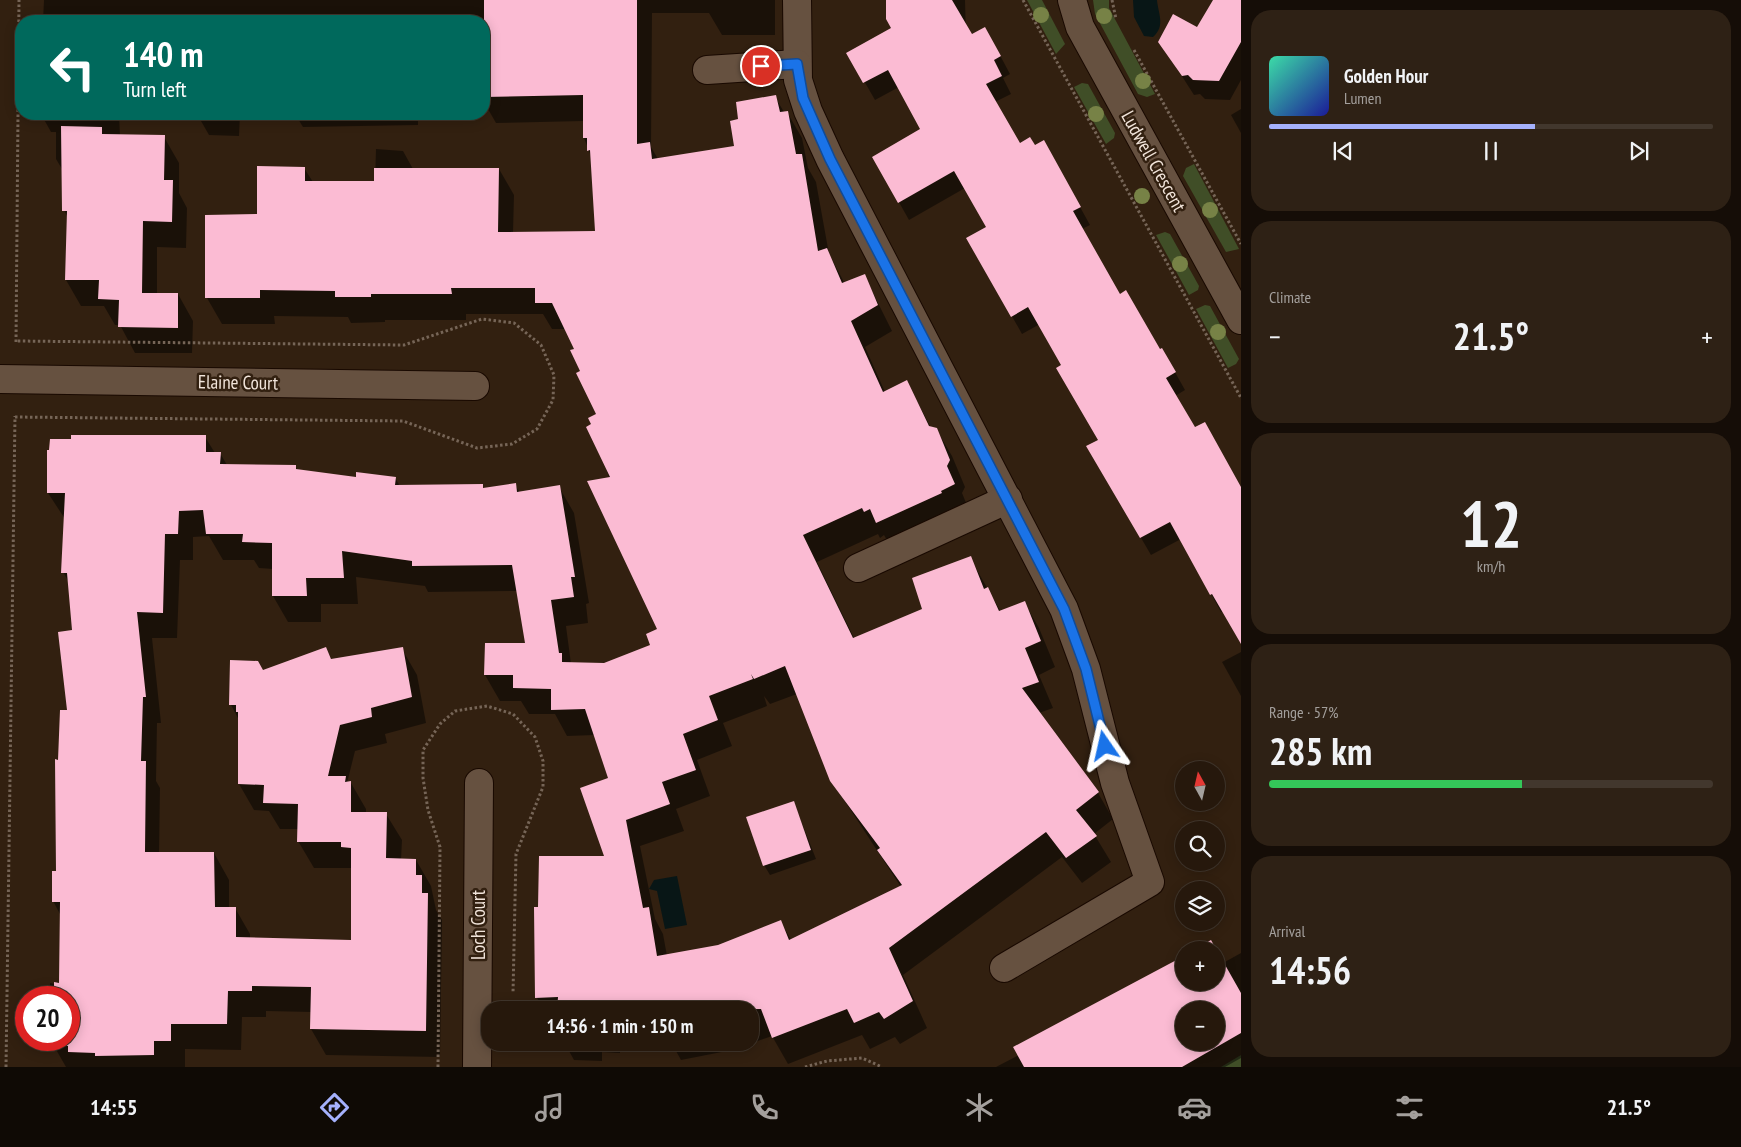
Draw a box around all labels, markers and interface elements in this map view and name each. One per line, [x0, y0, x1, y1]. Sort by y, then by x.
text: 140 m [123, 31, 204, 77]
icon: left [40, 35, 105, 100]
pin [740, 45, 782, 87]
icon: arrive [747, 52, 775, 80]
text: Golden Hour [1344, 64, 1428, 88]
text: Turn left [123, 75, 187, 103]
text: Lumen [1344, 88, 1381, 108]
street label: Ludwell Crescent [1116, 106, 1192, 216]
icon: previous [1329, 137, 1357, 165]
icon: pause [1477, 137, 1505, 165]
icon: next [1625, 137, 1653, 165]
text: Climate [1269, 287, 1311, 307]
text: 21.5° [1453, 311, 1529, 360]
text: − [1269, 318, 1281, 355]
text: + [1701, 318, 1713, 355]
street label: Elaine Court [198, 369, 279, 395]
text: 12 [1460, 481, 1522, 565]
text: km/h [1477, 556, 1505, 576]
text: Range · 57% [1269, 702, 1338, 722]
position arrow [1078, 719, 1130, 771]
text: 285 km [1269, 726, 1372, 775]
north arrow [1175, 761, 1225, 811]
map controls [1175, 761, 1225, 1051]
button: search [1175, 821, 1225, 871]
button: layers [1175, 881, 1225, 931]
street label: Loch Court [466, 889, 490, 960]
text: Arrival [1269, 921, 1305, 941]
button: + [1175, 941, 1225, 991]
text: 14:56 [1269, 945, 1351, 994]
speed limit sign: 20 [15, 986, 80, 1051]
button: − [1175, 1001, 1225, 1051]
text: 14:56 · 1 min · 150 m [547, 1014, 693, 1038]
icon: directions [317, 1090, 352, 1125]
icon: music [532, 1090, 567, 1125]
icon: phone [747, 1090, 782, 1125]
icon: climate [962, 1090, 997, 1125]
icon: car [1177, 1090, 1212, 1125]
icon: filters [1392, 1090, 1427, 1125]
text: 14:55 [90, 1093, 138, 1121]
text: 21.5° [1607, 1093, 1651, 1121]

